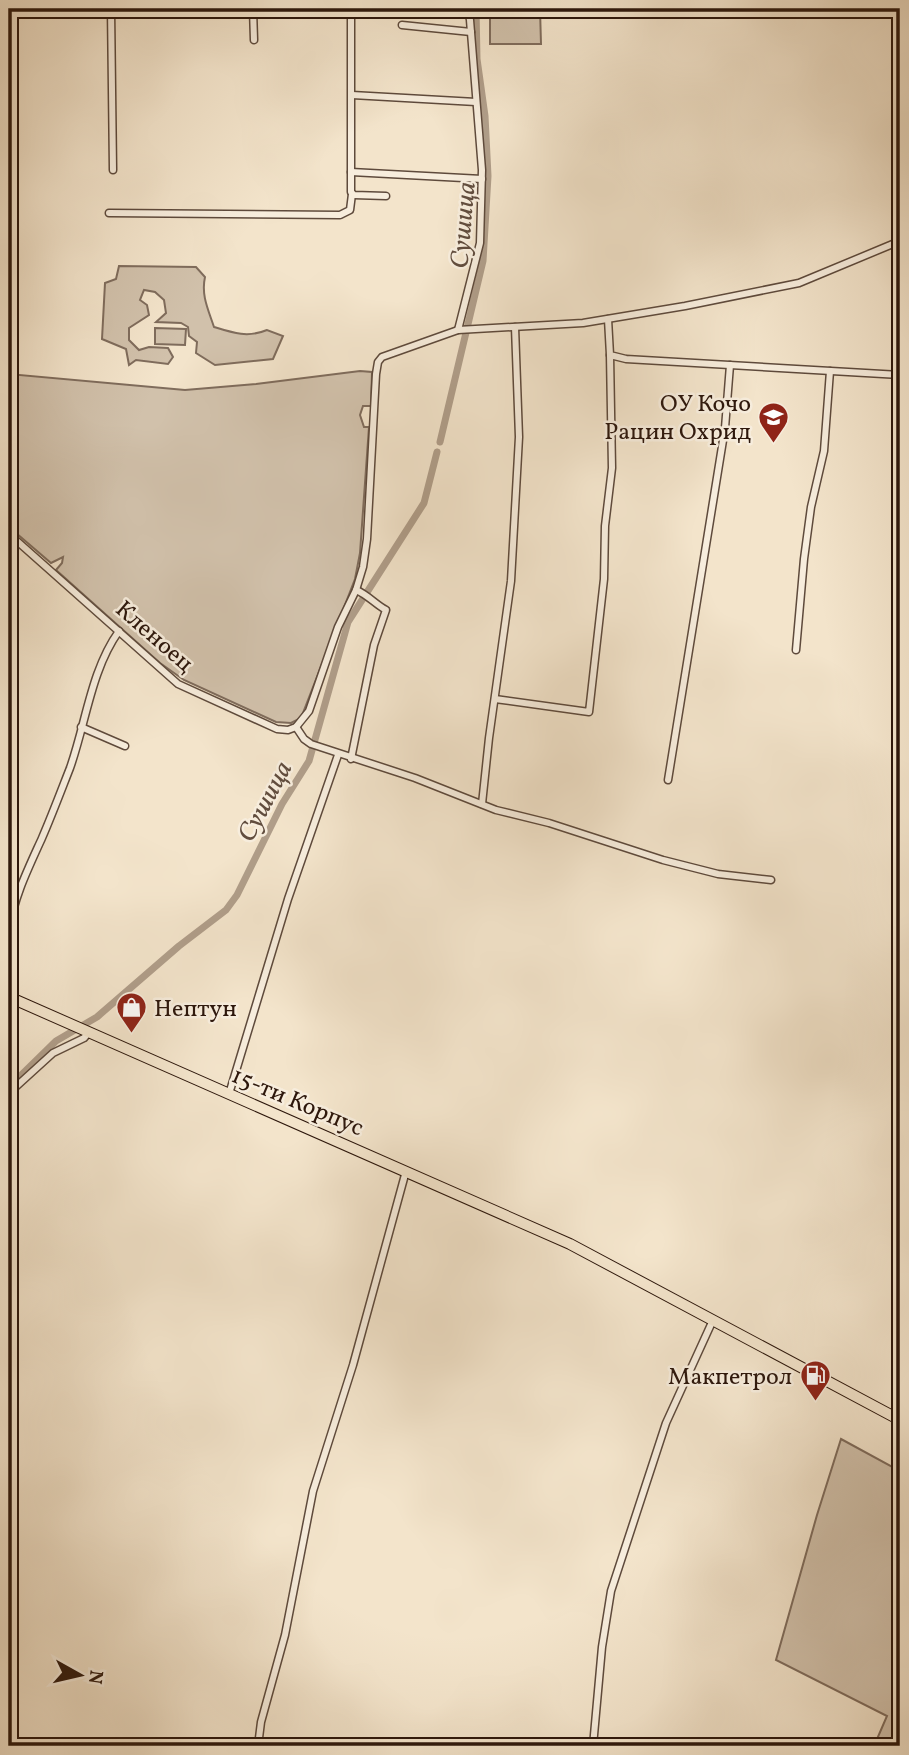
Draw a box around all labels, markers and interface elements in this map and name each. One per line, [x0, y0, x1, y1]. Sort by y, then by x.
water label: Сушица [442, 180, 486, 270]
place label: ОУ Кочо Рацин Охрид [604, 388, 751, 450]
school or university icon: ОУ Кочо Рацин Охрид [757, 400, 791, 444]
street label: Кленоец [107, 594, 201, 681]
water label: Сушица [230, 755, 302, 849]
shop icon: Нептун [114, 991, 148, 1035]
place label: Нептун [154, 993, 237, 1027]
street label: 15-ти Корпус [226, 1060, 369, 1146]
fuel station icon: Макпетрол [798, 1359, 832, 1403]
place label: Макпетрол [668, 1361, 792, 1395]
north arrow [46, 1640, 116, 1710]
text: N [81, 1668, 109, 1686]

